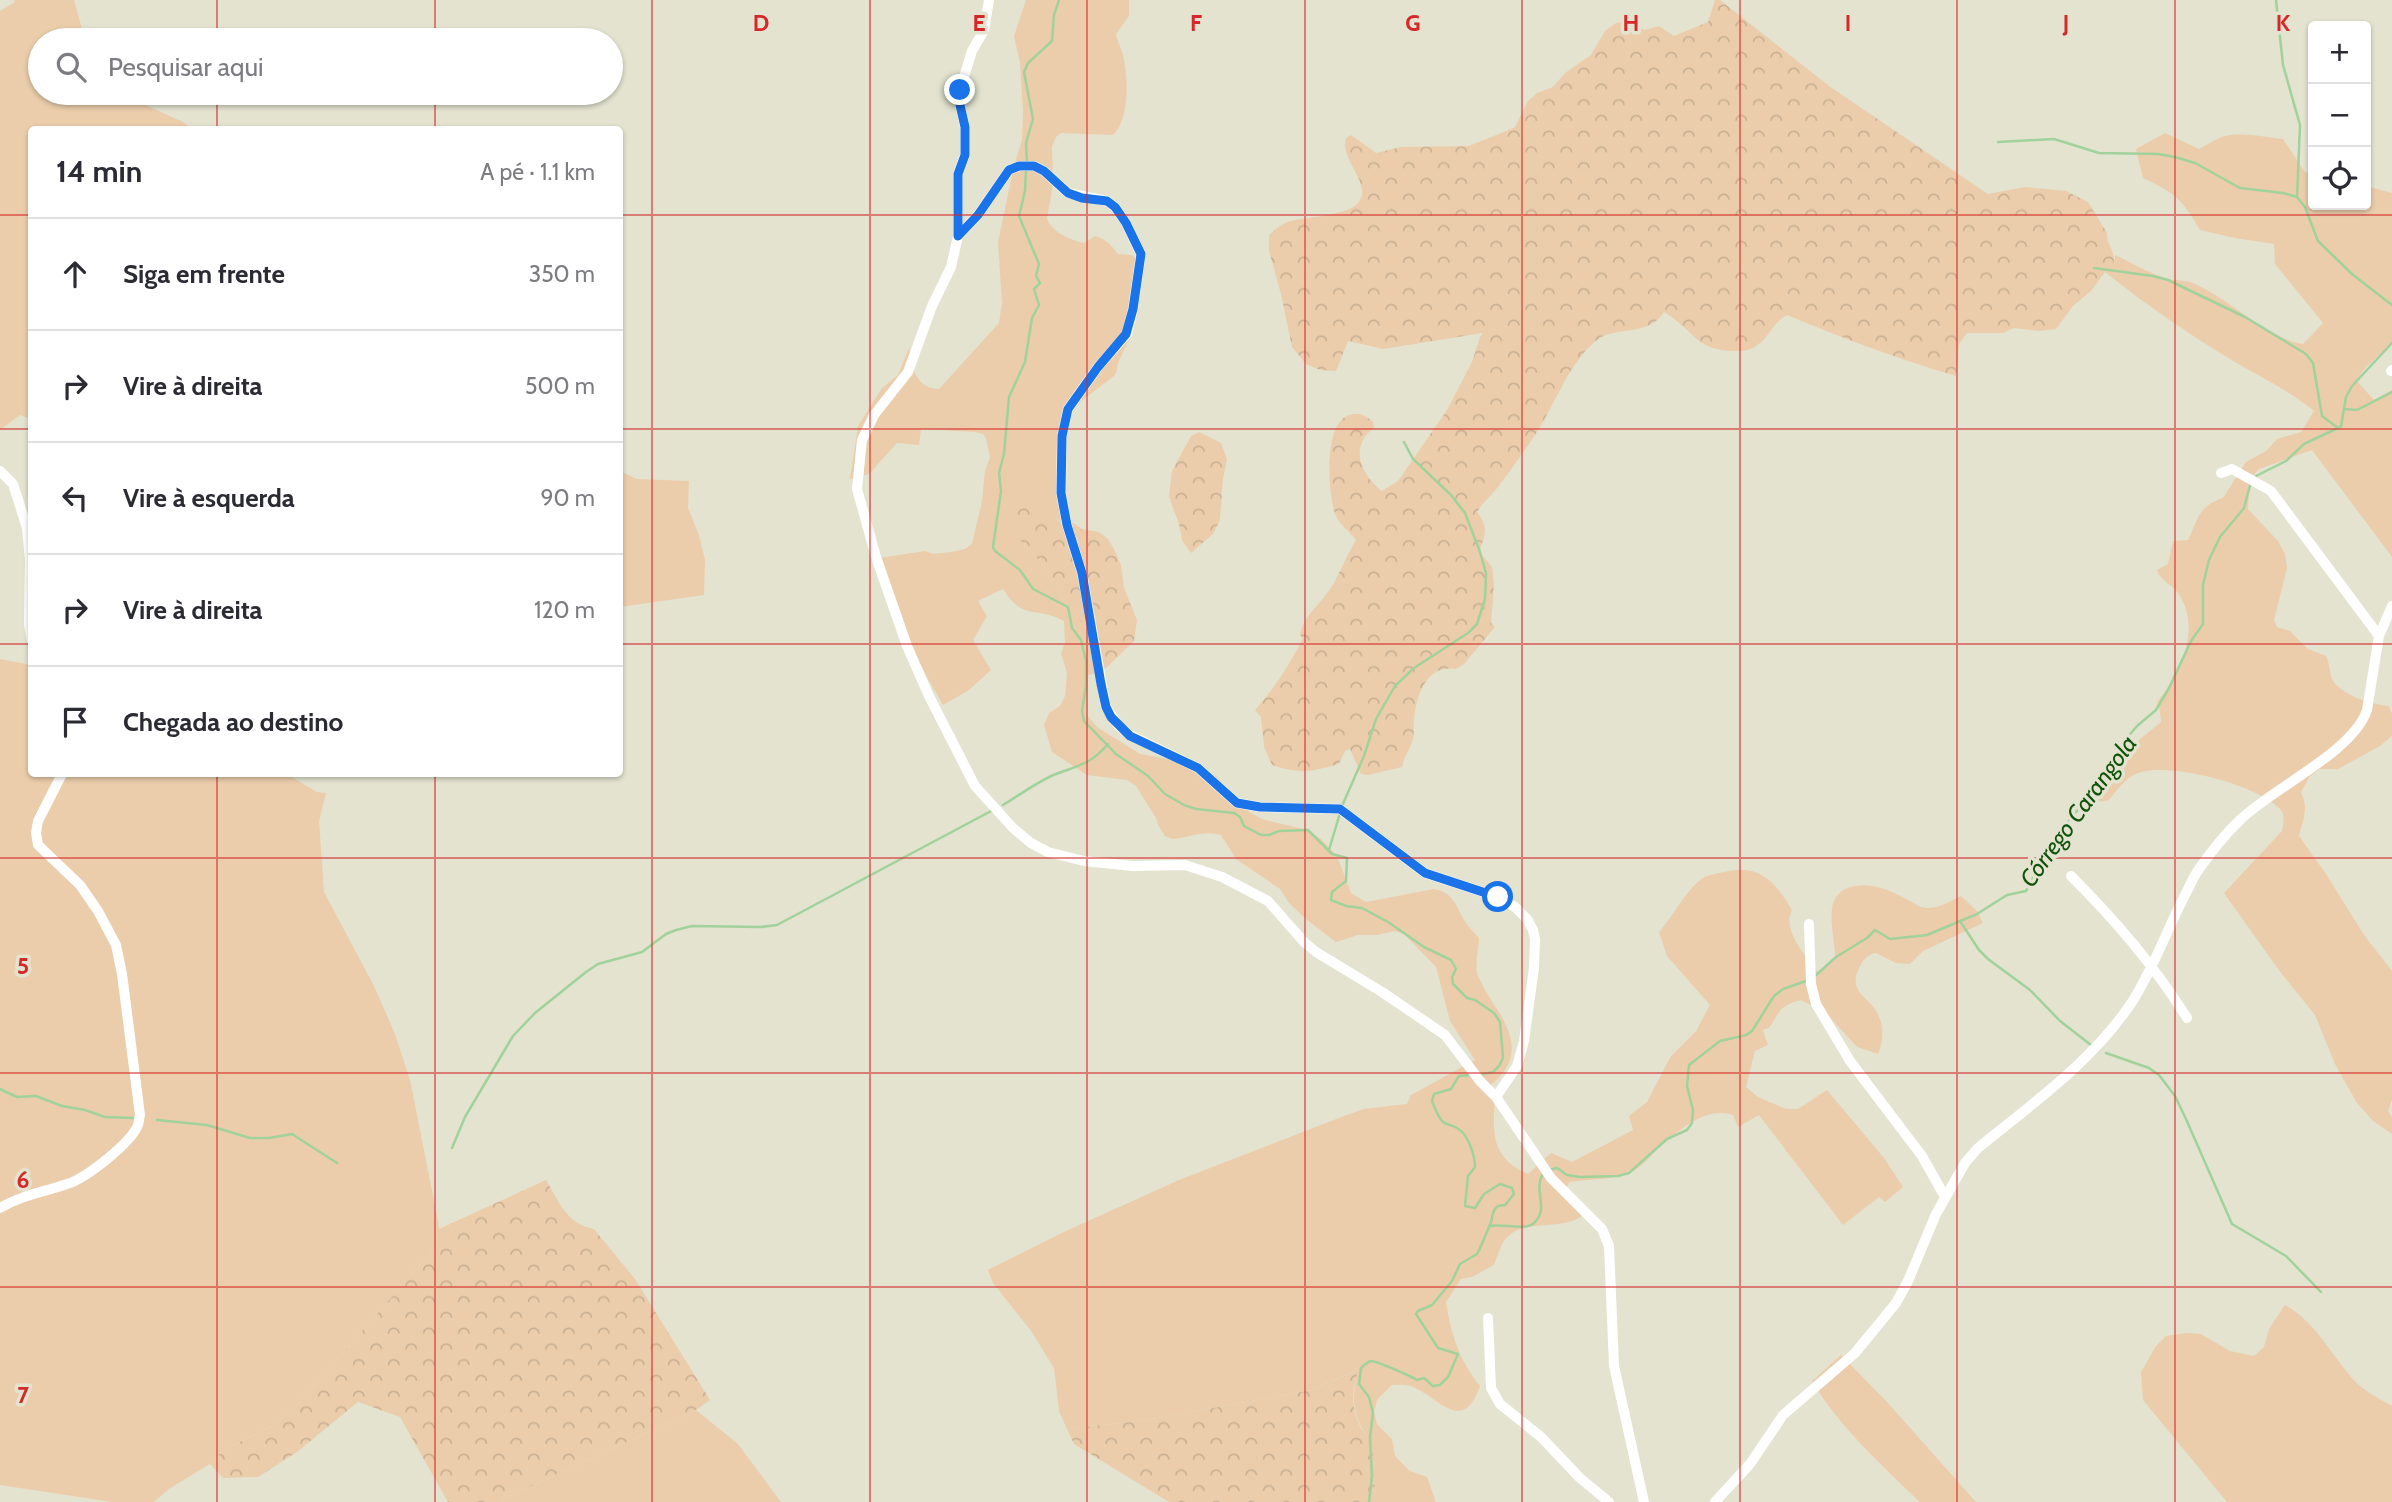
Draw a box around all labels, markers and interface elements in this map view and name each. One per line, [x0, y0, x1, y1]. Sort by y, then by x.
text: D [753, 9, 769, 37]
text: E [972, 9, 986, 37]
text: F [1190, 9, 1202, 37]
text: G [1405, 9, 1421, 37]
text: H [1623, 9, 1639, 37]
text: I [1845, 9, 1851, 37]
text: J [2062, 9, 2069, 37]
text: K [2276, 9, 2291, 37]
map controls [2308, 21, 2371, 210]
button: + [2308, 21, 2371, 84]
search box [28, 28, 623, 105]
icon: search [52, 48, 90, 86]
text: Pesquisar aqui [108, 51, 264, 83]
route end [944, 74, 975, 105]
button: − [2308, 84, 2371, 147]
button: locate [2308, 147, 2371, 210]
text: 14 min [56, 153, 142, 190]
text: A pé · 1.1 km [480, 158, 595, 186]
icon: ahead [56, 255, 94, 293]
text: Siga em frente [123, 258, 285, 290]
text: 350 m [529, 260, 595, 288]
icon: right [56, 367, 94, 405]
text: Vire à direita [123, 370, 263, 402]
text: 500 m [525, 372, 595, 400]
icon: left [56, 479, 94, 517]
text: Vire à esquerda [123, 482, 295, 514]
text: 90 m [541, 484, 595, 512]
icon: right [56, 591, 94, 629]
text: Vire à direita [123, 594, 263, 626]
text: 120 m [534, 596, 595, 624]
icon: arrive [56, 703, 94, 741]
text: Chegada ao destino [123, 706, 343, 738]
water label: Córrego Carangola [2013, 730, 2143, 892]
route start [1482, 881, 1513, 912]
text: 5 [17, 952, 29, 980]
text: 6 [17, 1166, 29, 1194]
text: 7 [17, 1381, 29, 1409]

